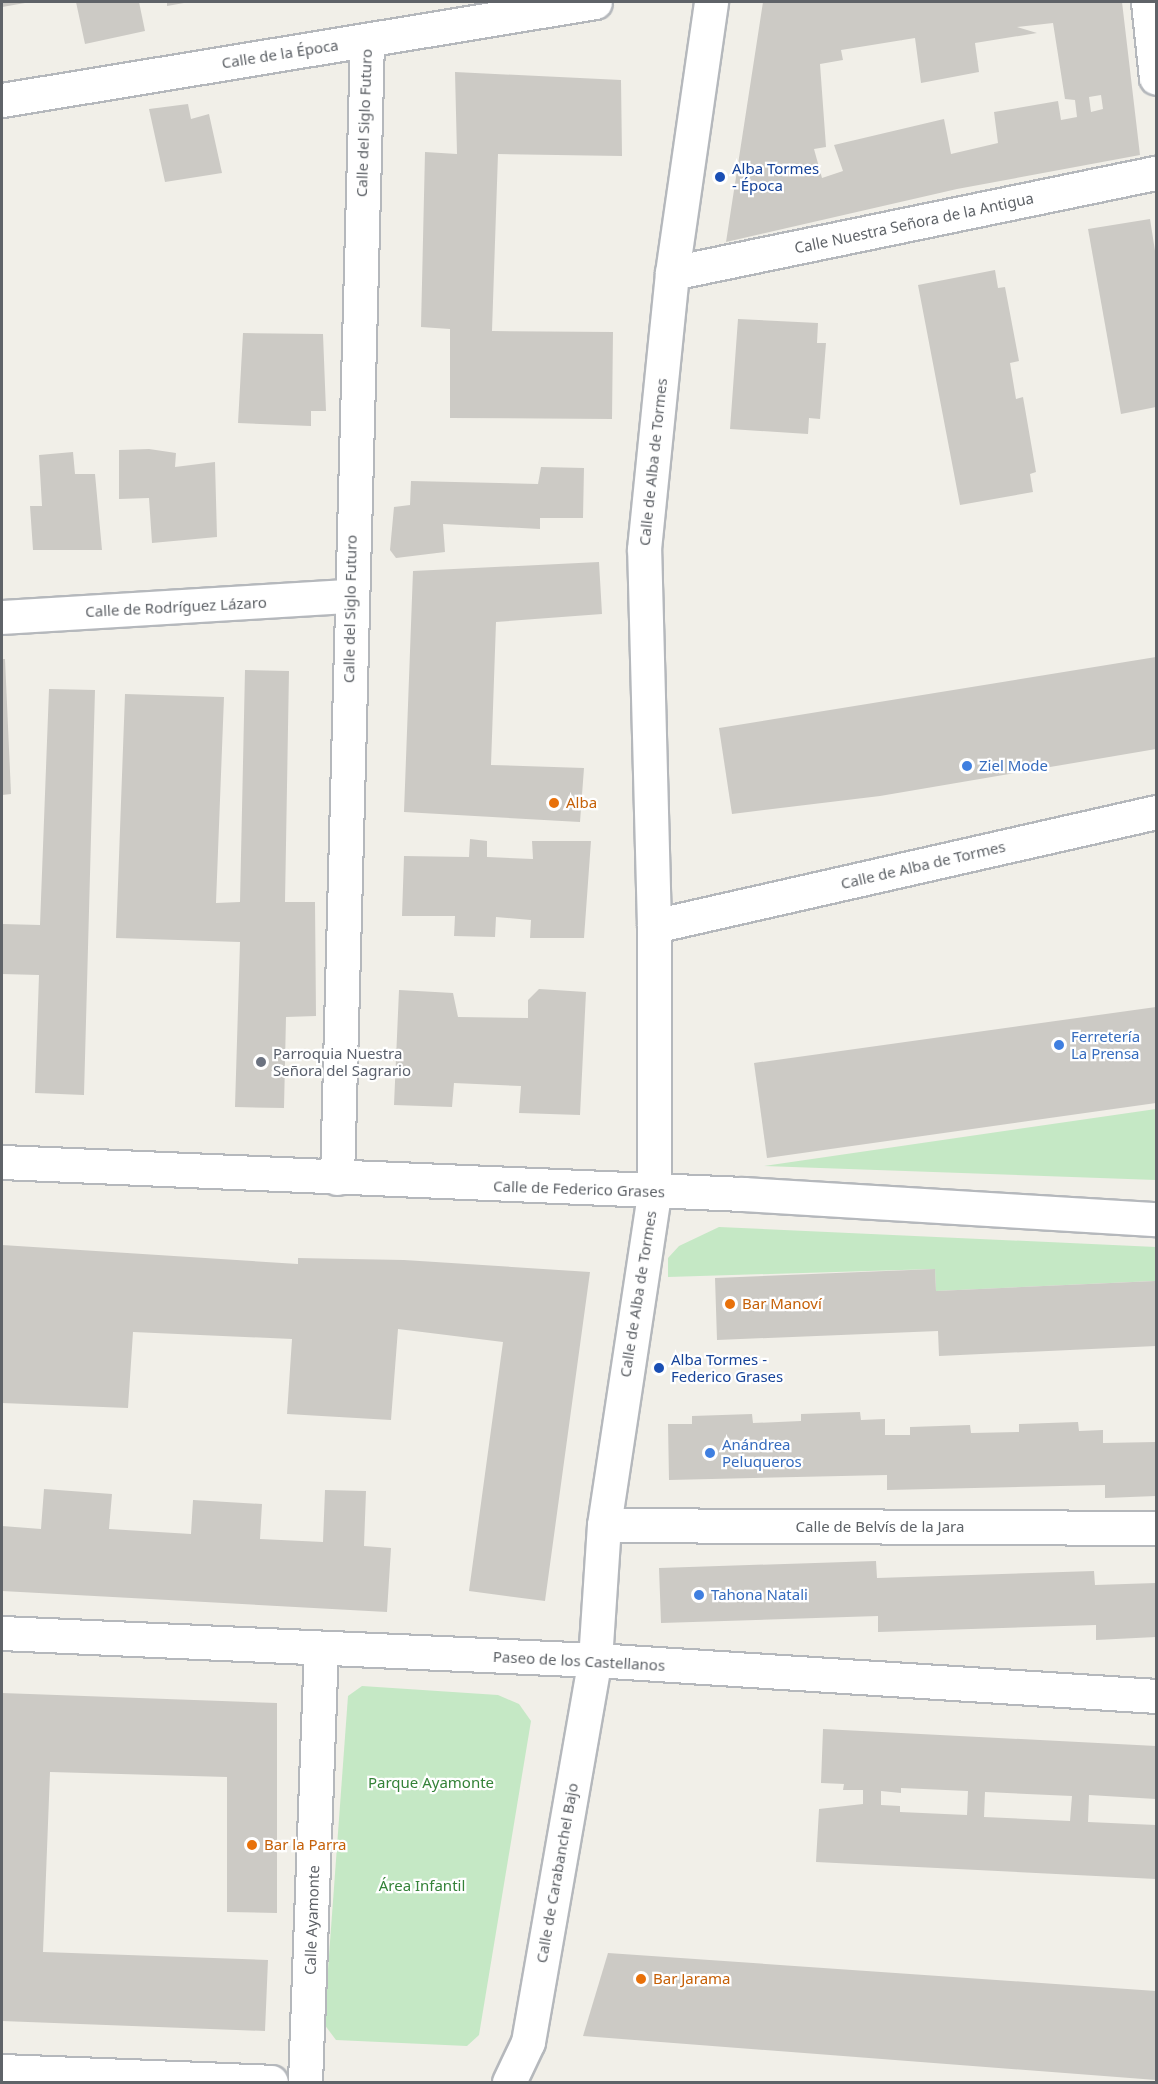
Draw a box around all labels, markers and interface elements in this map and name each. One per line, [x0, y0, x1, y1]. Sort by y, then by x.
street label: Calle de la Época [220, 36, 340, 72]
street label: Calle del Siglo Futuro [352, 49, 376, 197]
place label: Alba Tormes - Época [732, 159, 819, 194]
marker: Alba Tormes - Época [713, 170, 727, 184]
street label: Calle Nuestra Señora de la Antigua [793, 189, 1035, 257]
street label: Calle de Alba de Tormes [635, 377, 671, 547]
street label: Calle del Siglo Futuro [340, 535, 360, 683]
street label: Calle de Rodríguez Lázaro [85, 593, 267, 621]
place label: Ziel Mode [979, 757, 1048, 775]
marker: Ziel Mode [960, 759, 974, 773]
place label: Alba [566, 794, 597, 812]
marker: Alba [547, 796, 561, 810]
street label: Calle de Alba de Tormes [839, 837, 1007, 893]
place label: Ferretería La Prensa [1071, 1027, 1140, 1062]
marker: Ferretería La Prensa [1052, 1038, 1066, 1052]
place label: Parroquia Nuestra Señora del Sagrario [273, 1044, 411, 1079]
marker: Parroquia Nuestra Señora del Sagrario [254, 1055, 268, 1069]
street label: Calle de Federico Grases [493, 1177, 665, 1201]
street label: Calle de Alba de Tormes [616, 1209, 660, 1379]
place label: Bar Manoví [742, 1295, 822, 1313]
marker: Bar Manoví [723, 1297, 737, 1311]
place label: Alba Tormes - Federico Grases [671, 1350, 783, 1385]
marker: Alba Tormes - Federico Grases [652, 1361, 666, 1375]
place label: Anándrea Peluqueros [722, 1435, 802, 1470]
marker: Anándrea Peluqueros [703, 1446, 717, 1460]
street label: Calle de Belvís de la Jara [796, 1518, 964, 1536]
place label: Tahona Natali [711, 1586, 808, 1604]
marker: Tahona Natali [692, 1588, 706, 1602]
street label: Paseo de los Castellanos [492, 1648, 666, 1674]
park label: Parque Ayamonte [368, 1774, 494, 1792]
street label: Calle de Carabanchel Bajo [532, 1782, 582, 1964]
place label: Bar la Parra [264, 1836, 346, 1854]
marker: Bar la Parra [245, 1838, 259, 1852]
street label: Calle Ayamonte [301, 1865, 323, 1975]
park label: Área Infantil [379, 1877, 465, 1895]
place label: Bar Jarama [653, 1970, 731, 1988]
marker: Bar Jarama [634, 1972, 648, 1986]

